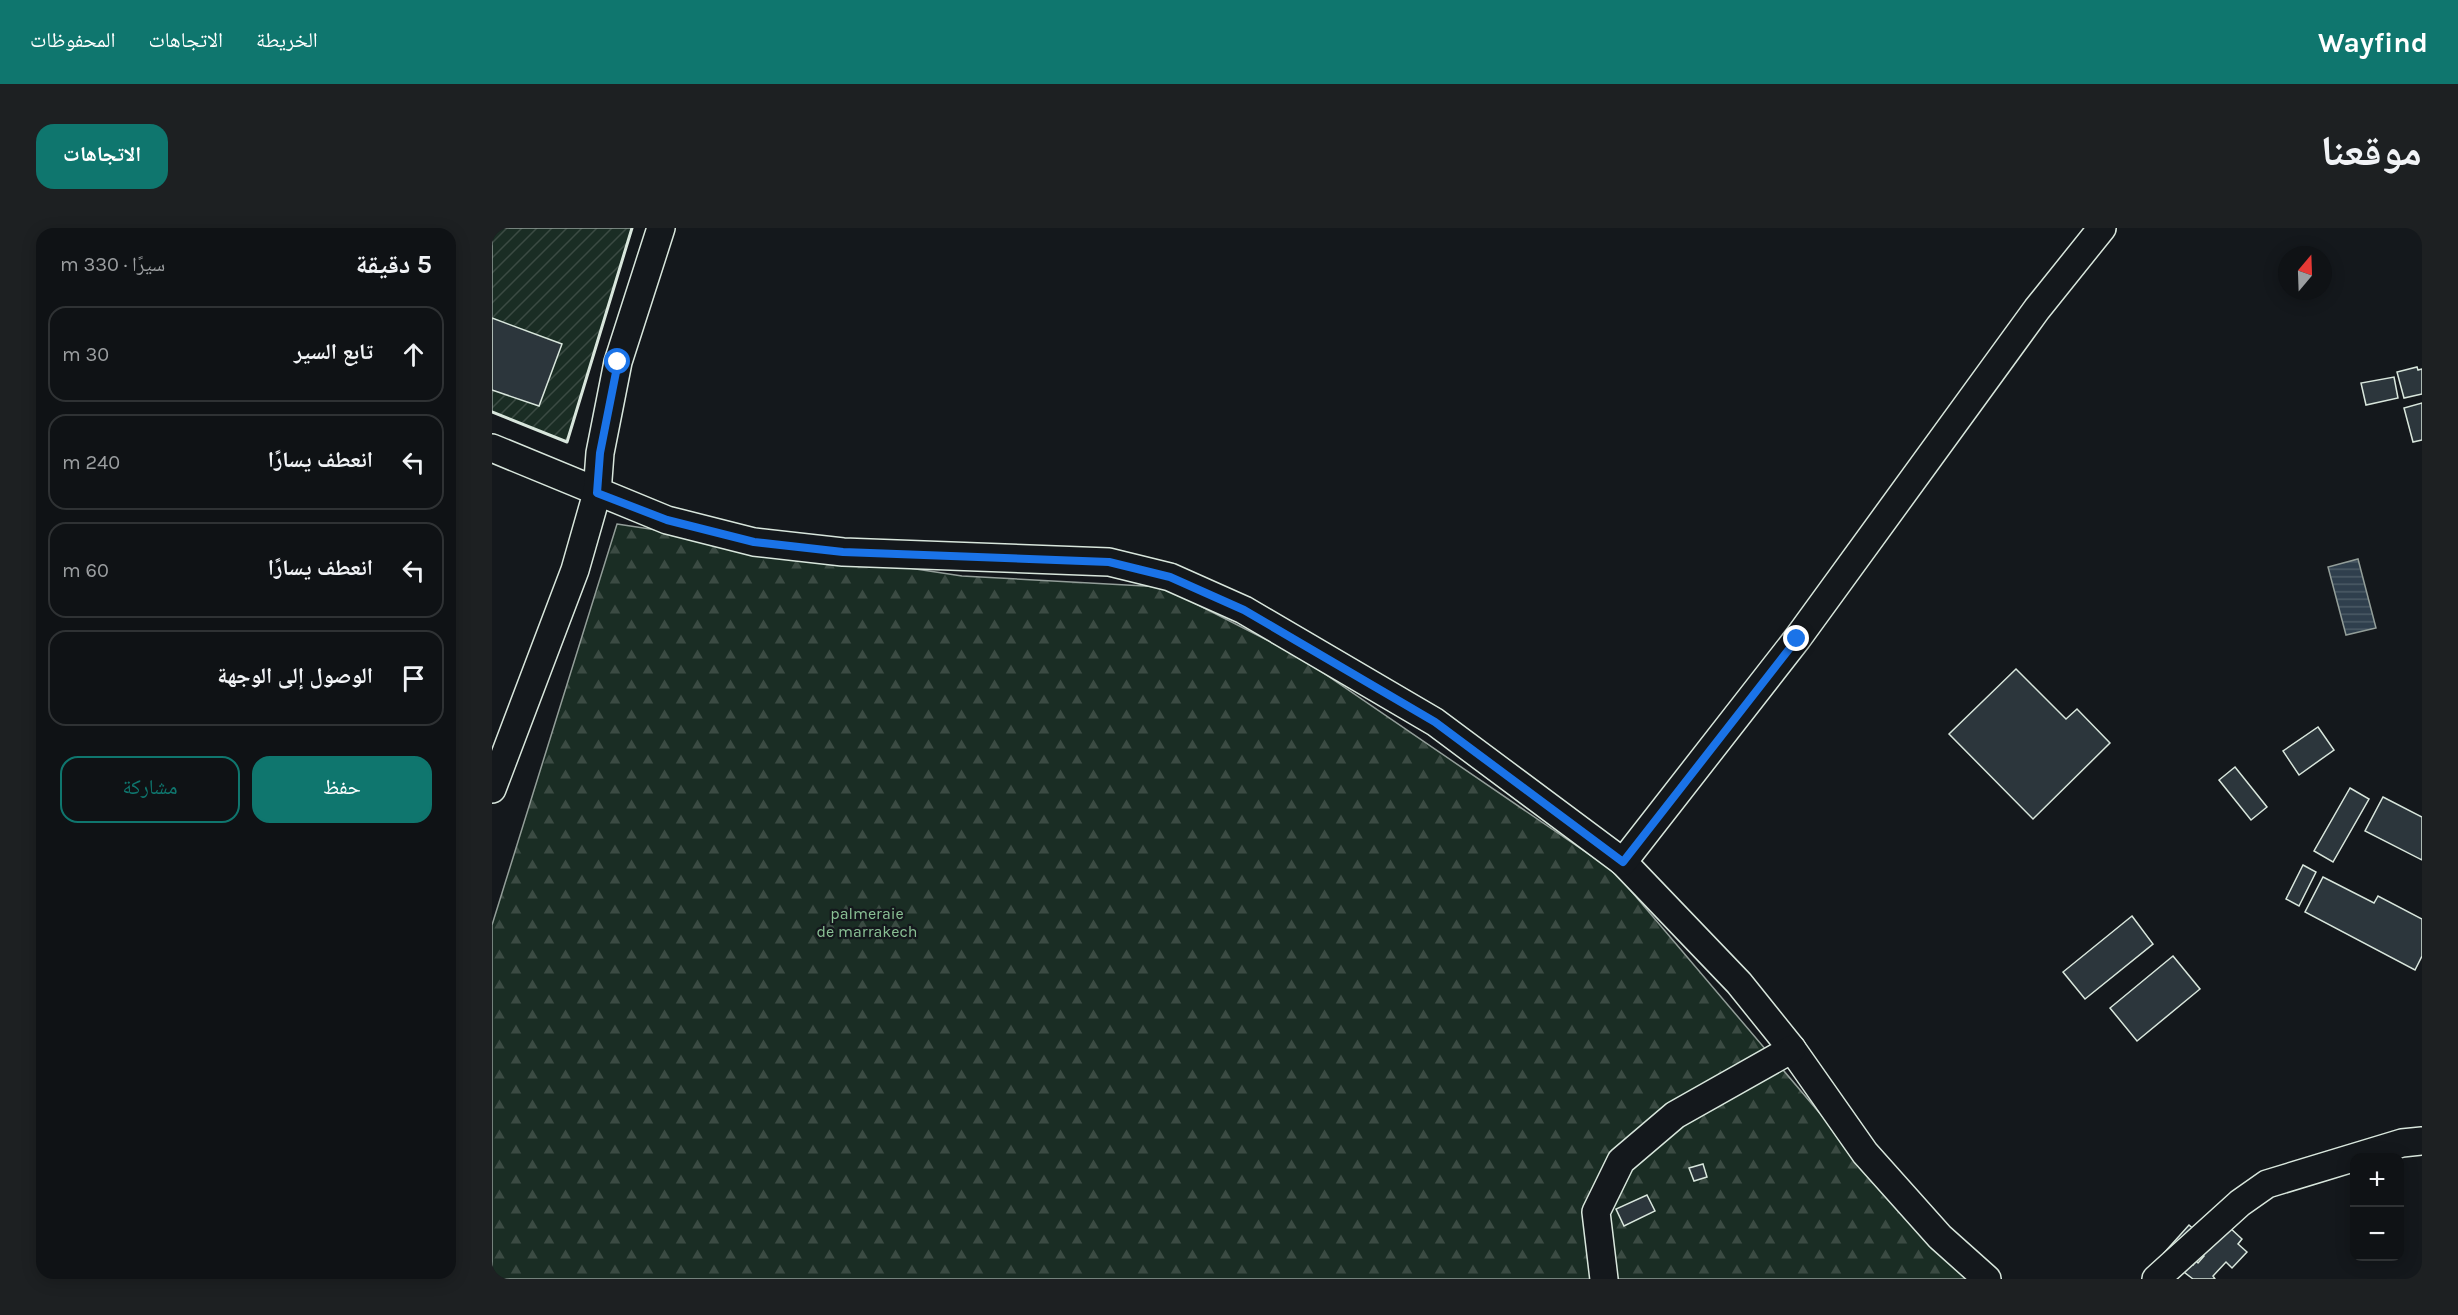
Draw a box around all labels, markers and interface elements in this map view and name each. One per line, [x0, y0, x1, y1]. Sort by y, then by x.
text: Wayfind [2318, 26, 2428, 59]
text: المحفوظات [30, 28, 115, 52]
text: الاتجاهات [148, 28, 223, 52]
text: الخريطة [256, 28, 318, 52]
button: الاتجاهات [36, 124, 168, 189]
text: موقعنا [2321, 126, 2422, 176]
north arrow [2278, 246, 2332, 300]
text: 5 دقيقة [356, 249, 432, 280]
text: سيرًا · 330 m [60, 253, 165, 276]
icon: ahead [397, 338, 430, 371]
text: تابع السير [294, 339, 373, 365]
text: 30 m [62, 343, 109, 366]
route start [604, 348, 630, 374]
icon: left [397, 446, 430, 479]
text: انعطف يسارًا [268, 447, 373, 473]
text: 240 m [62, 451, 120, 474]
icon: left [397, 554, 430, 587]
text: انعطف يسارًا [268, 555, 373, 581]
text: 60 m [62, 559, 109, 582]
route end [1783, 625, 1809, 651]
icon: arrive [397, 662, 430, 695]
text: الوصول إلى الوجهة [217, 663, 373, 689]
button: مشاركة [60, 756, 240, 823]
button: حفظ [252, 756, 432, 823]
park label: palmeraie de marrakech [817, 904, 917, 941]
map controls [2350, 1153, 2404, 1261]
button: + [2350, 1153, 2404, 1207]
button: − [2350, 1207, 2404, 1261]

